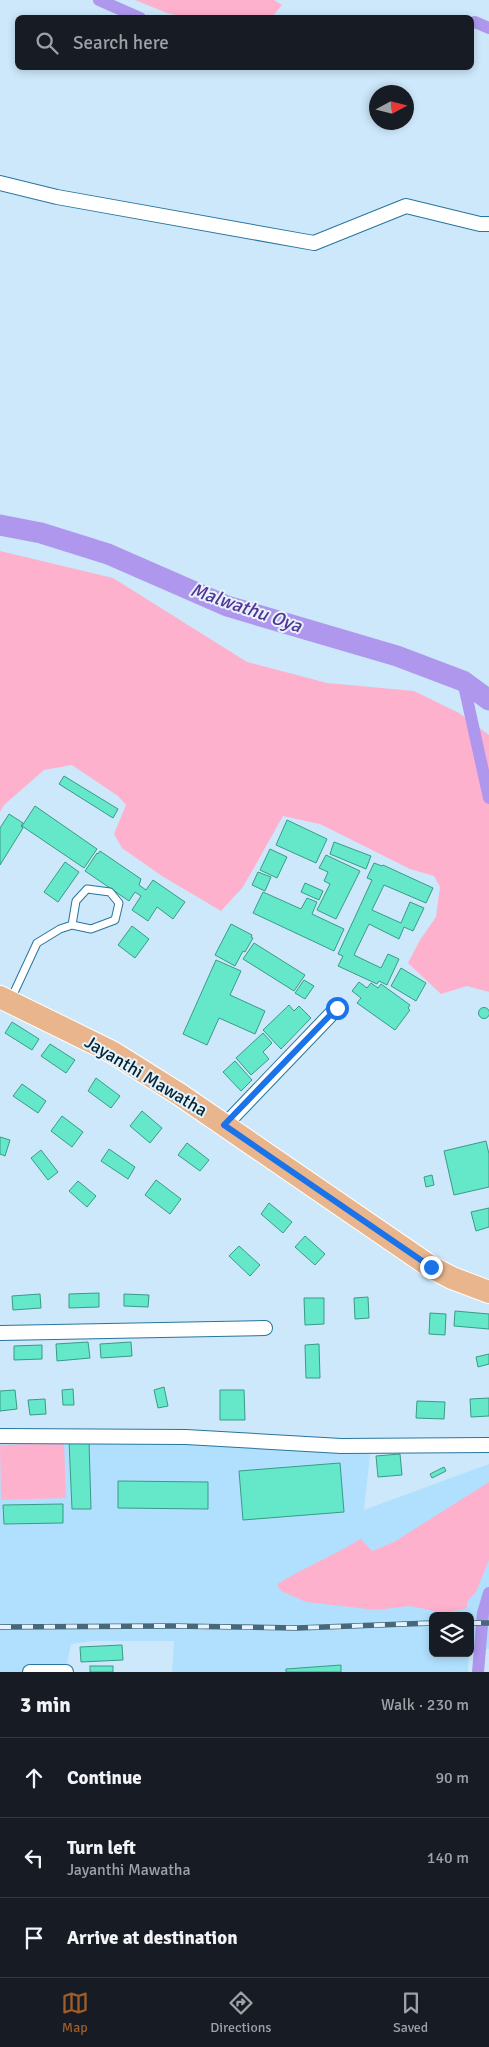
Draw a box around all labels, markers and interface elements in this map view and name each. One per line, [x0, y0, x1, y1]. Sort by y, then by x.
search box [15, 15, 474, 70]
icon: search [33, 29, 61, 57]
text: Search here [73, 31, 169, 55]
north arrow [369, 85, 414, 130]
water label: Malwathu Oya [187, 578, 306, 639]
route start [326, 997, 349, 1020]
street label: Jayanthi Mawatha [81, 1031, 211, 1121]
route end [420, 1256, 443, 1279]
map controls [429, 1612, 474, 1657]
button: layers [429, 1612, 474, 1657]
text: 3 min [20, 1692, 71, 1718]
text: Walk · 230 m [381, 1695, 469, 1715]
icon: ahead [20, 1764, 48, 1792]
text: Continue [67, 1766, 142, 1790]
text: 90 m [435, 1768, 469, 1788]
text: Turn left [67, 1836, 136, 1860]
icon: left [20, 1844, 48, 1872]
text: 140 m [427, 1848, 469, 1868]
text: Jayanthi Mawatha [67, 1860, 191, 1880]
icon: arrive [20, 1924, 48, 1952]
text: Arrive at destination [67, 1926, 238, 1950]
tab: Map [61, 1989, 89, 2036]
tab: Directions [210, 1989, 271, 2036]
tab: Saved [393, 1989, 428, 2036]

